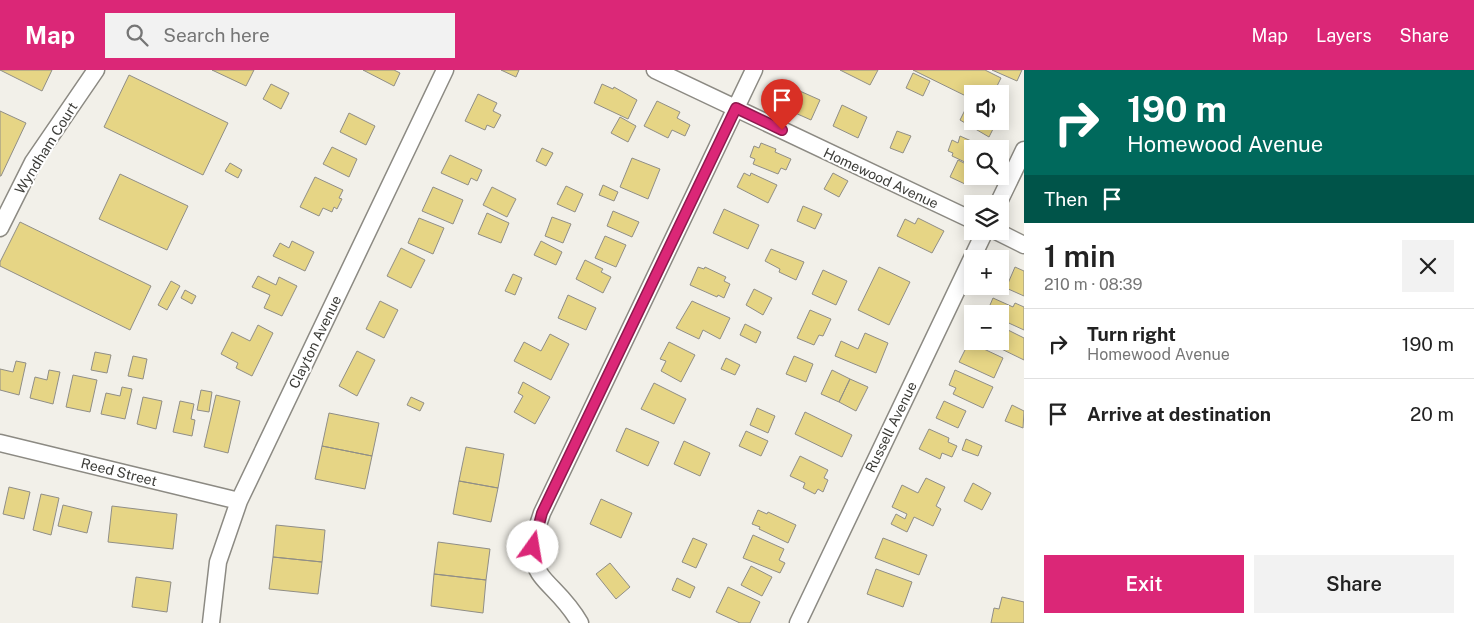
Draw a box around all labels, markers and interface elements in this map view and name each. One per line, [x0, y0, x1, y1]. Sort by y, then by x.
search box [105, 13, 455, 58]
text: Map [25, 21, 75, 49]
icon: search [123, 21, 151, 49]
text: Search here [163, 24, 270, 46]
text: Map [1252, 25, 1288, 46]
text: Layers [1316, 25, 1372, 46]
text: Share [1400, 25, 1449, 46]
pin [761, 79, 803, 130]
map controls [964, 85, 1009, 350]
button: sound [964, 85, 1009, 130]
icon: arrive [768, 86, 796, 114]
text: 190 m [1127, 89, 1227, 130]
icon: right [1044, 90, 1109, 155]
street label: Wyndham Court [11, 99, 81, 197]
text: Homewood Avenue [1127, 131, 1323, 157]
button: search [964, 140, 1009, 185]
street label: Homewood Avenue [821, 144, 941, 212]
icon: arrive [1098, 185, 1126, 213]
text: Then [1044, 188, 1088, 210]
button: layers [964, 195, 1009, 240]
text: 1 min [1044, 238, 1115, 274]
button: close [1402, 240, 1454, 292]
button: + [964, 250, 1009, 295]
text: 210 m · 08:39 [1044, 275, 1143, 294]
street label: Clayton Avenue [286, 293, 344, 391]
button: − [964, 305, 1009, 350]
text: Turn right [1087, 323, 1176, 345]
icon: right [1044, 330, 1072, 358]
text: 190 m [1402, 333, 1454, 355]
text: Homewood Avenue [1087, 345, 1230, 364]
street label: Russell Avenue [862, 379, 920, 475]
icon: arrive [1044, 400, 1072, 428]
text: Arrive at destination [1087, 403, 1271, 425]
text: 20 m [1410, 403, 1454, 425]
street label: Reed Street [79, 455, 159, 489]
position arrow [506, 520, 558, 572]
button: Exit [1044, 555, 1244, 613]
button: Share [1254, 555, 1454, 613]

